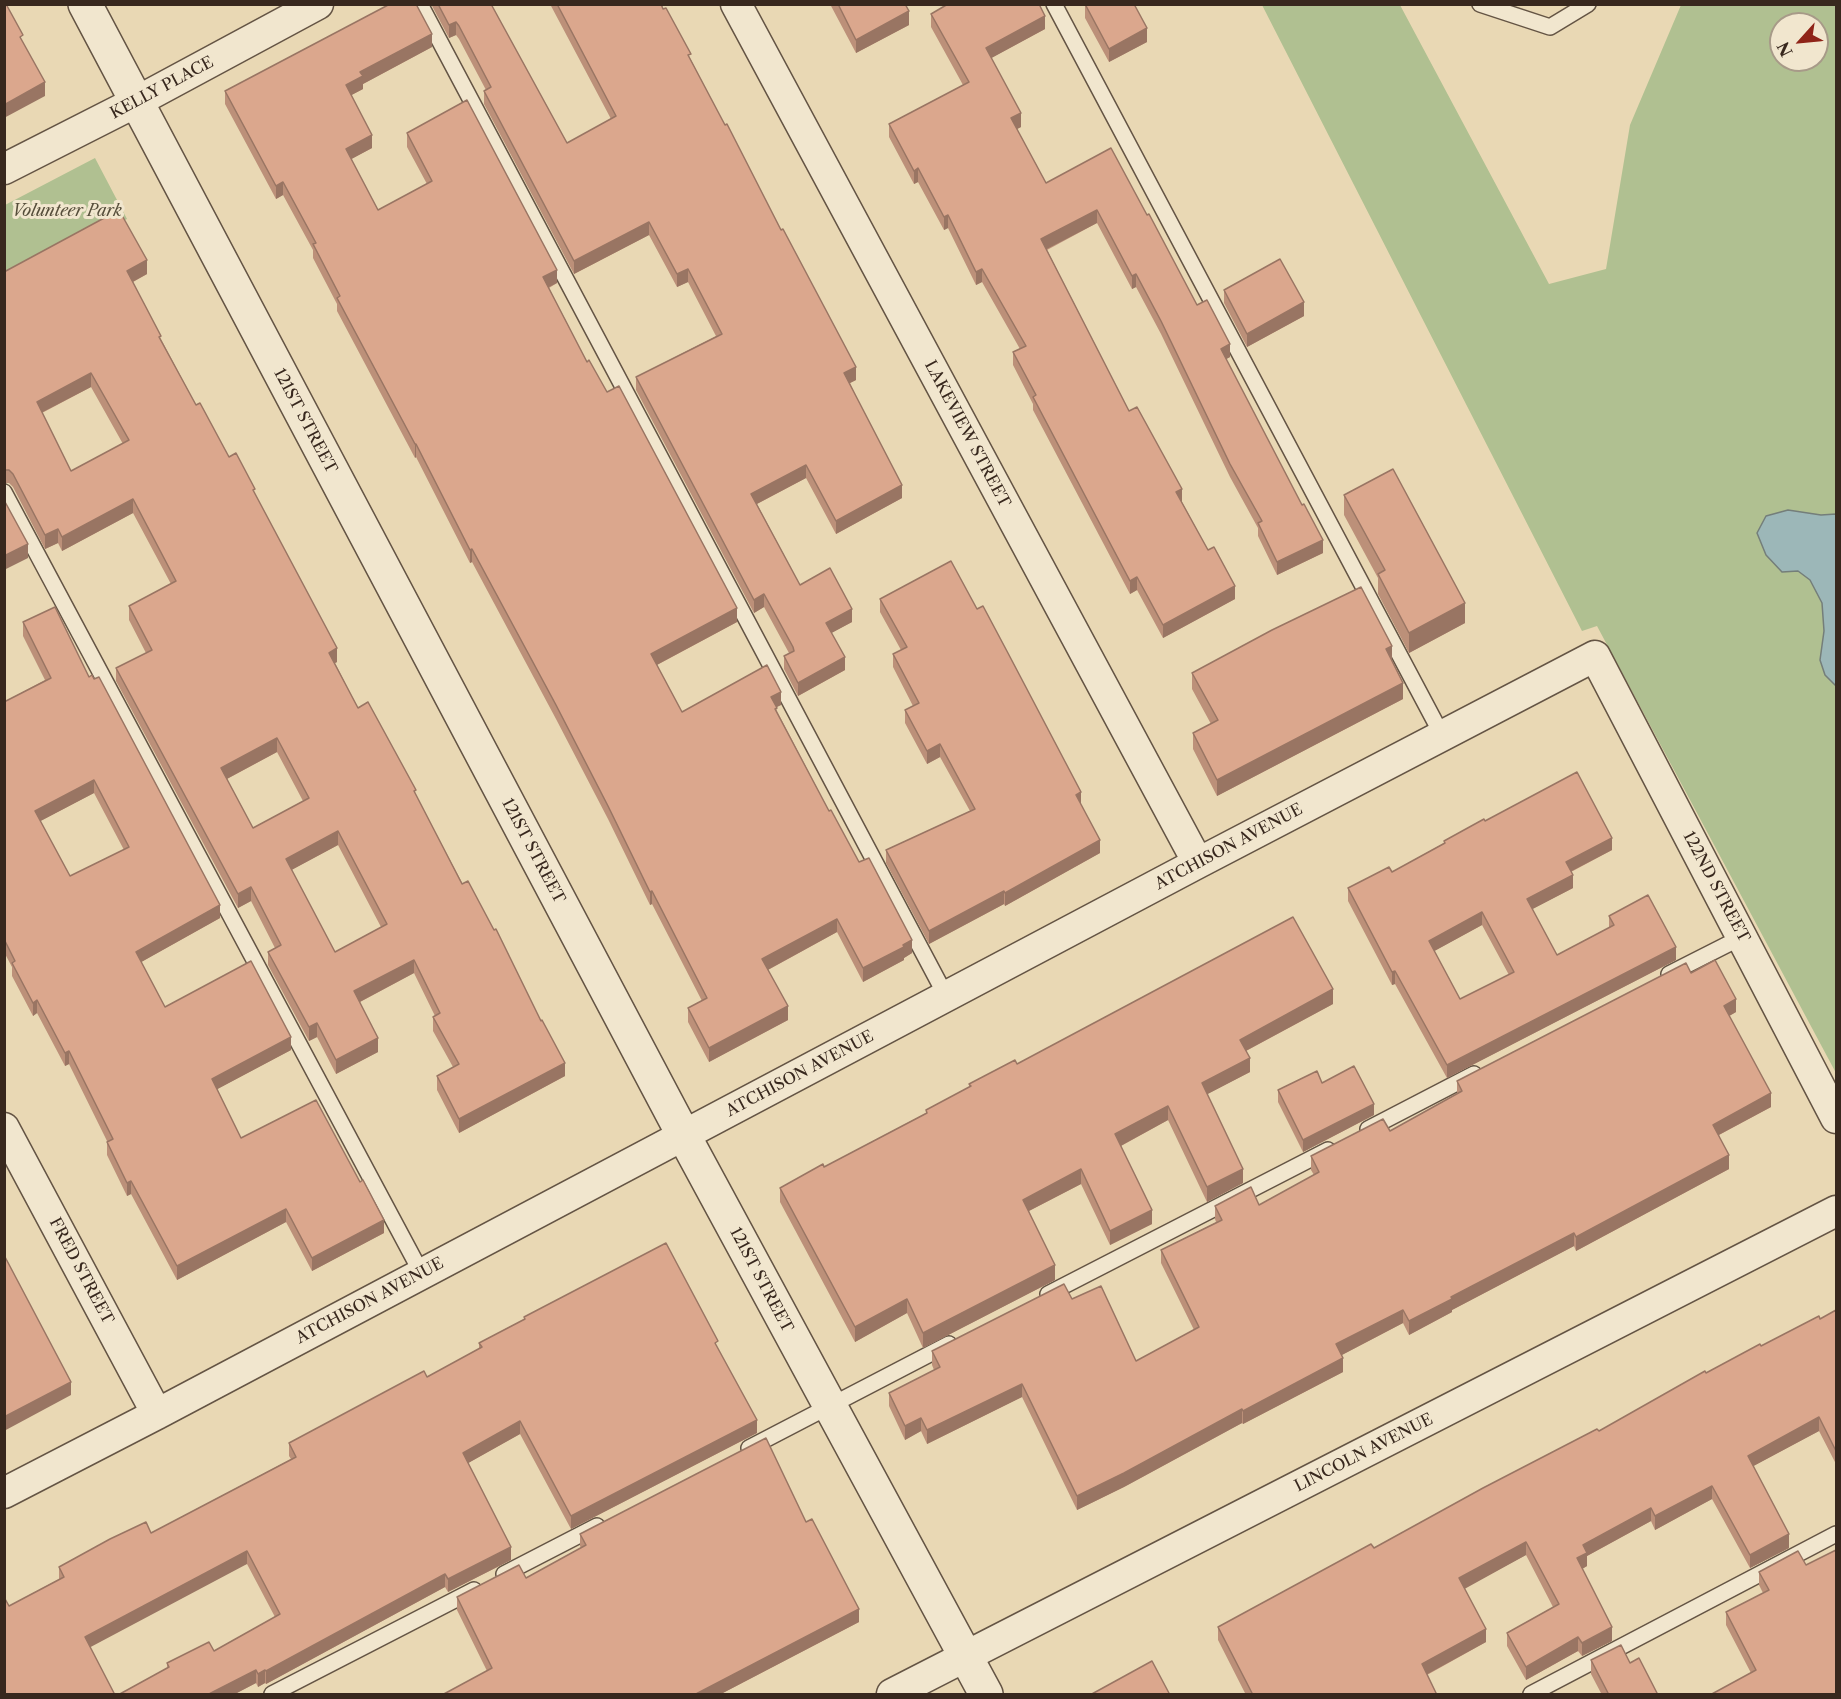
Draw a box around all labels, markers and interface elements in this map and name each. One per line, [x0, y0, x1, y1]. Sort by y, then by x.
north arrow [1769, 12, 1829, 72]
text: N [1773, 39, 1797, 60]
street label: KELLY PLACE [107, 53, 217, 123]
park label: Volunteer Park [12, 201, 122, 221]
street label: LAKEVIEW STREET [920, 357, 1014, 511]
street label: 121ST STREET [269, 365, 341, 477]
street label: 121ST STREET [497, 795, 569, 907]
street label: ATCHISON AVENUE [1152, 800, 1306, 894]
street label: 122ND STREET [1679, 828, 1753, 946]
street label: ATCHISON AVENUE [723, 1027, 877, 1121]
street label: FRED STREET [45, 1215, 117, 1327]
street label: 121ST STREET [725, 1224, 797, 1336]
street label: ATCHISON AVENUE [293, 1254, 447, 1348]
street label: LINCOLN AVENUE [1292, 1410, 1436, 1496]

